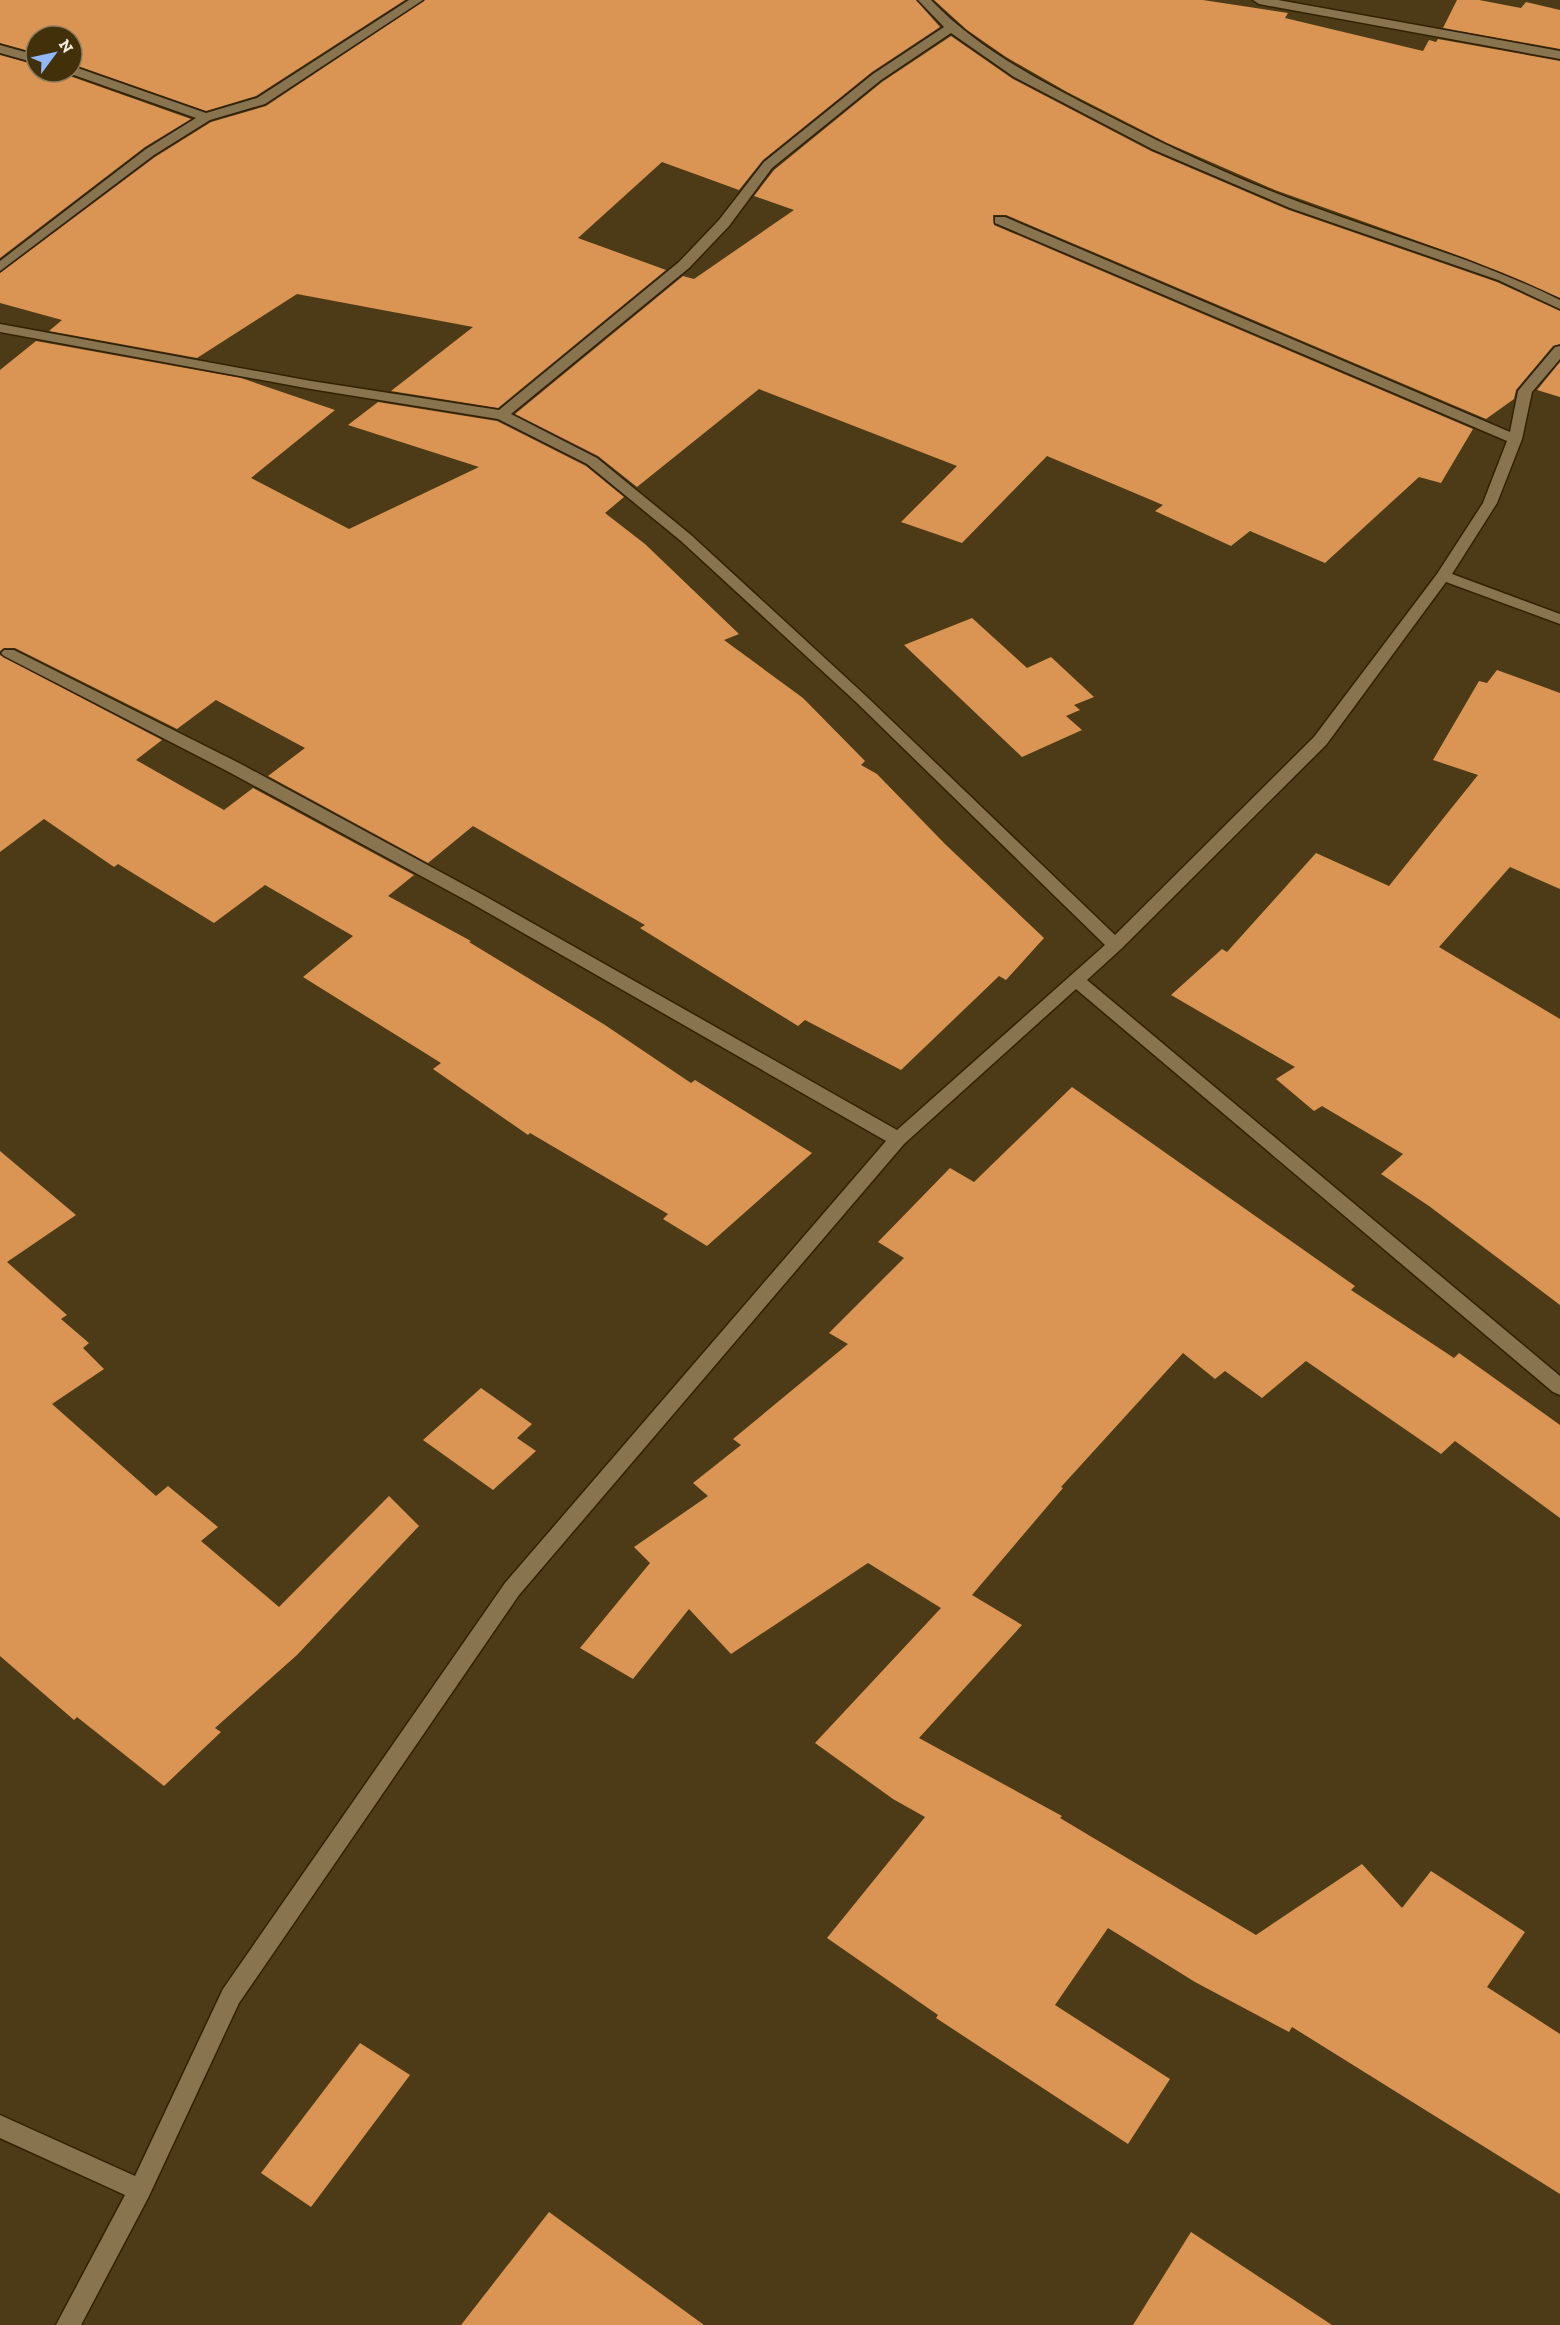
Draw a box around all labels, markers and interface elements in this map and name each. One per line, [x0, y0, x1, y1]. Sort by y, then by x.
north arrow [24, 24, 84, 84]
text: N [55, 36, 77, 56]

